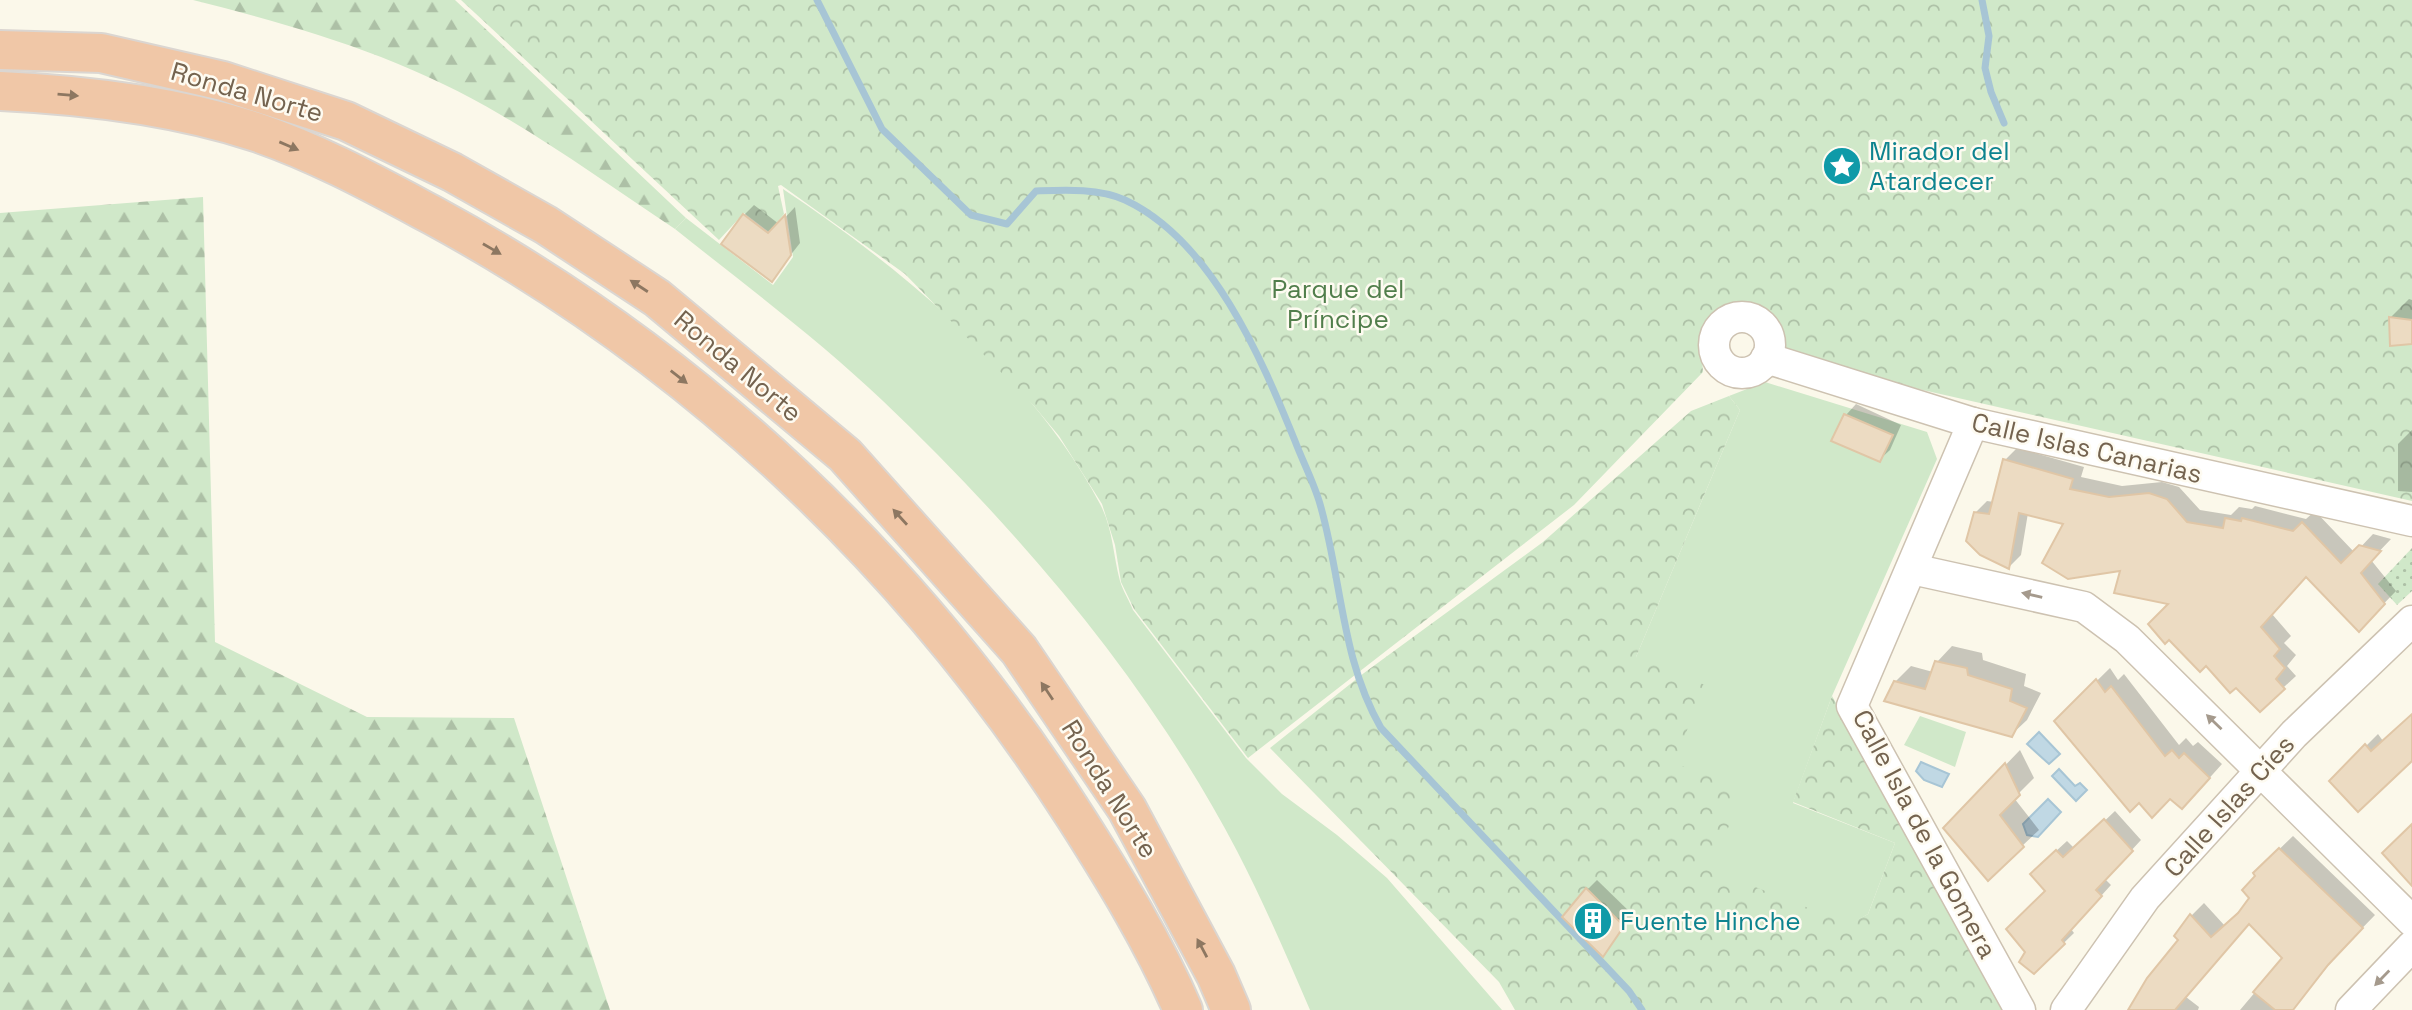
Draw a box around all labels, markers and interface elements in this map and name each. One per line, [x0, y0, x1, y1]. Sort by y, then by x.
street label: Ronda Norte [167, 54, 327, 130]
one-way arrow [57, 90, 79, 101]
place label: Mirador del Atardecer [1869, 134, 2010, 198]
one-way arrow [279, 141, 300, 152]
place icon: Mirador del Atardecer [1821, 145, 1863, 187]
one-way arrow [482, 243, 501, 255]
park label: Parque del Príncipe [1272, 272, 1404, 336]
one-way arrow [630, 279, 648, 293]
street label: Ronda Norte [667, 303, 809, 429]
one-way arrow [670, 369, 688, 384]
street label: Calle Islas Canarias [1969, 405, 2205, 491]
one-way arrow [892, 508, 908, 526]
one-way arrow [2021, 589, 2043, 600]
one-way arrow [1040, 682, 1054, 700]
street label: Calle Isla de la Gomera [1845, 704, 2005, 964]
street label: Ronda Norte [1054, 713, 1166, 865]
one-way arrow [2206, 715, 2223, 731]
street label: Calle Islas Cíes [2156, 728, 2302, 884]
building icon: Fuente Hinche [1572, 900, 1614, 942]
place label: Fuente Hinche [1620, 904, 1801, 938]
one-way arrow [1196, 939, 1208, 958]
one-way arrow [2374, 969, 2390, 986]

